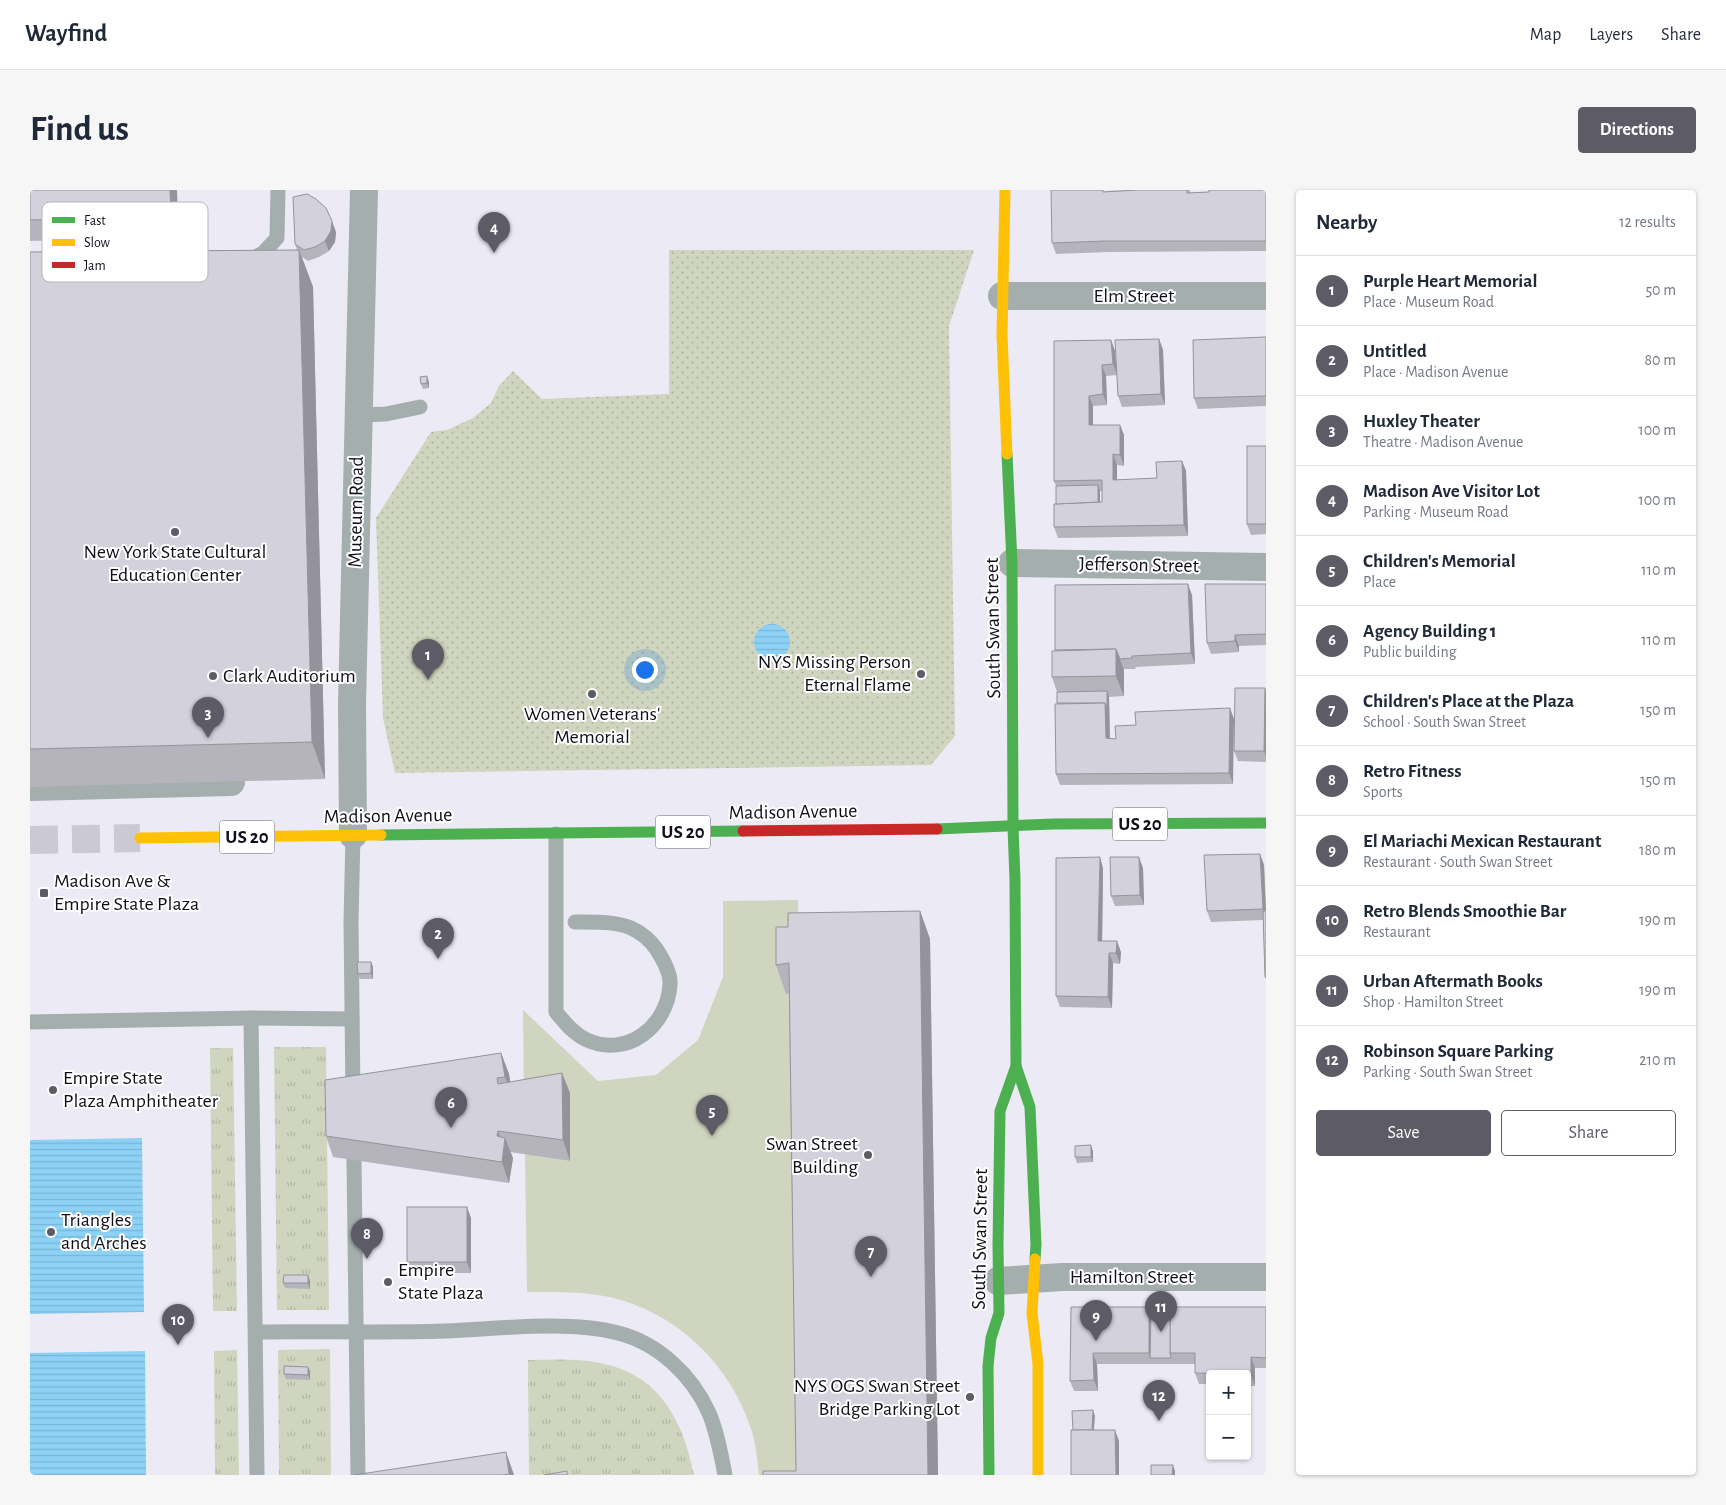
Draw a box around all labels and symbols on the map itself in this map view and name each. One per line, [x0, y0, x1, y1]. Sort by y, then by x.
legend [42, 202, 208, 282]
pin: 4 [478, 212, 510, 253]
text: Fast [84, 214, 106, 228]
text: Slow [84, 236, 111, 250]
text: Jam [84, 259, 106, 273]
street label: Elm Street [1094, 286, 1175, 306]
street label: Museum Road [345, 456, 367, 568]
marker: New York State Cultural Education Center [169, 526, 181, 538]
place label: New York State Cultural Education Center [84, 542, 266, 585]
street label: Jefferson Street [1079, 554, 1200, 576]
street label: South Swan Street [982, 557, 1004, 699]
pin: 1 [412, 639, 444, 680]
place label: NYS Missing Person Eternal Flame [758, 652, 911, 695]
your location [632, 657, 658, 683]
place label: Clark Auditorium [223, 666, 356, 686]
marker: NYS Missing Person Eternal Flame [915, 668, 927, 680]
marker: Clark Auditorium [207, 670, 219, 682]
marker: Women Veterans' Memorial [586, 688, 598, 700]
pin: 3 [192, 697, 224, 738]
place label: Women Veterans' Memorial [524, 704, 660, 747]
street label: Madison Avenue [728, 801, 858, 823]
street label: Madison Avenue [323, 805, 453, 827]
road number: US 20 [1112, 808, 1168, 840]
road number: US 20 [656, 816, 710, 849]
road number: US 20 [220, 820, 274, 854]
place label: Madison Ave & Empire State Plaza [54, 871, 199, 914]
marker: Madison Ave & Empire State Plaza [38, 887, 50, 899]
pin: 2 [422, 918, 454, 959]
place label: Empire State Plaza Amphitheater [63, 1068, 219, 1111]
marker: Empire State Plaza Amphitheater [47, 1084, 59, 1096]
pin: 6 [435, 1087, 467, 1128]
pin: 5 [696, 1095, 728, 1136]
place label: Swan Street Building [766, 1134, 859, 1177]
marker: Swan Street Building [862, 1149, 874, 1161]
street label: South Swan Street [969, 1168, 991, 1310]
place label: Triangles and Arches [61, 1210, 147, 1253]
pin: 8 [351, 1218, 383, 1259]
marker: Triangles and Arches [45, 1226, 57, 1238]
pin: 7 [855, 1236, 887, 1277]
place label: Empire State Plaza [398, 1260, 484, 1303]
street label: Hamilton Street [1070, 1267, 1195, 1287]
marker: Empire State Plaza [382, 1276, 394, 1288]
pin: 11 [1145, 1291, 1177, 1332]
pin: 9 [1080, 1300, 1112, 1341]
pin: 10 [162, 1304, 194, 1345]
place label: NYS OGS Swan Street Bridge Parking Lot [794, 1376, 961, 1419]
pin: 12 [1143, 1380, 1175, 1421]
marker: NYS OGS Swan Street Bridge Parking Lot [964, 1391, 976, 1403]

